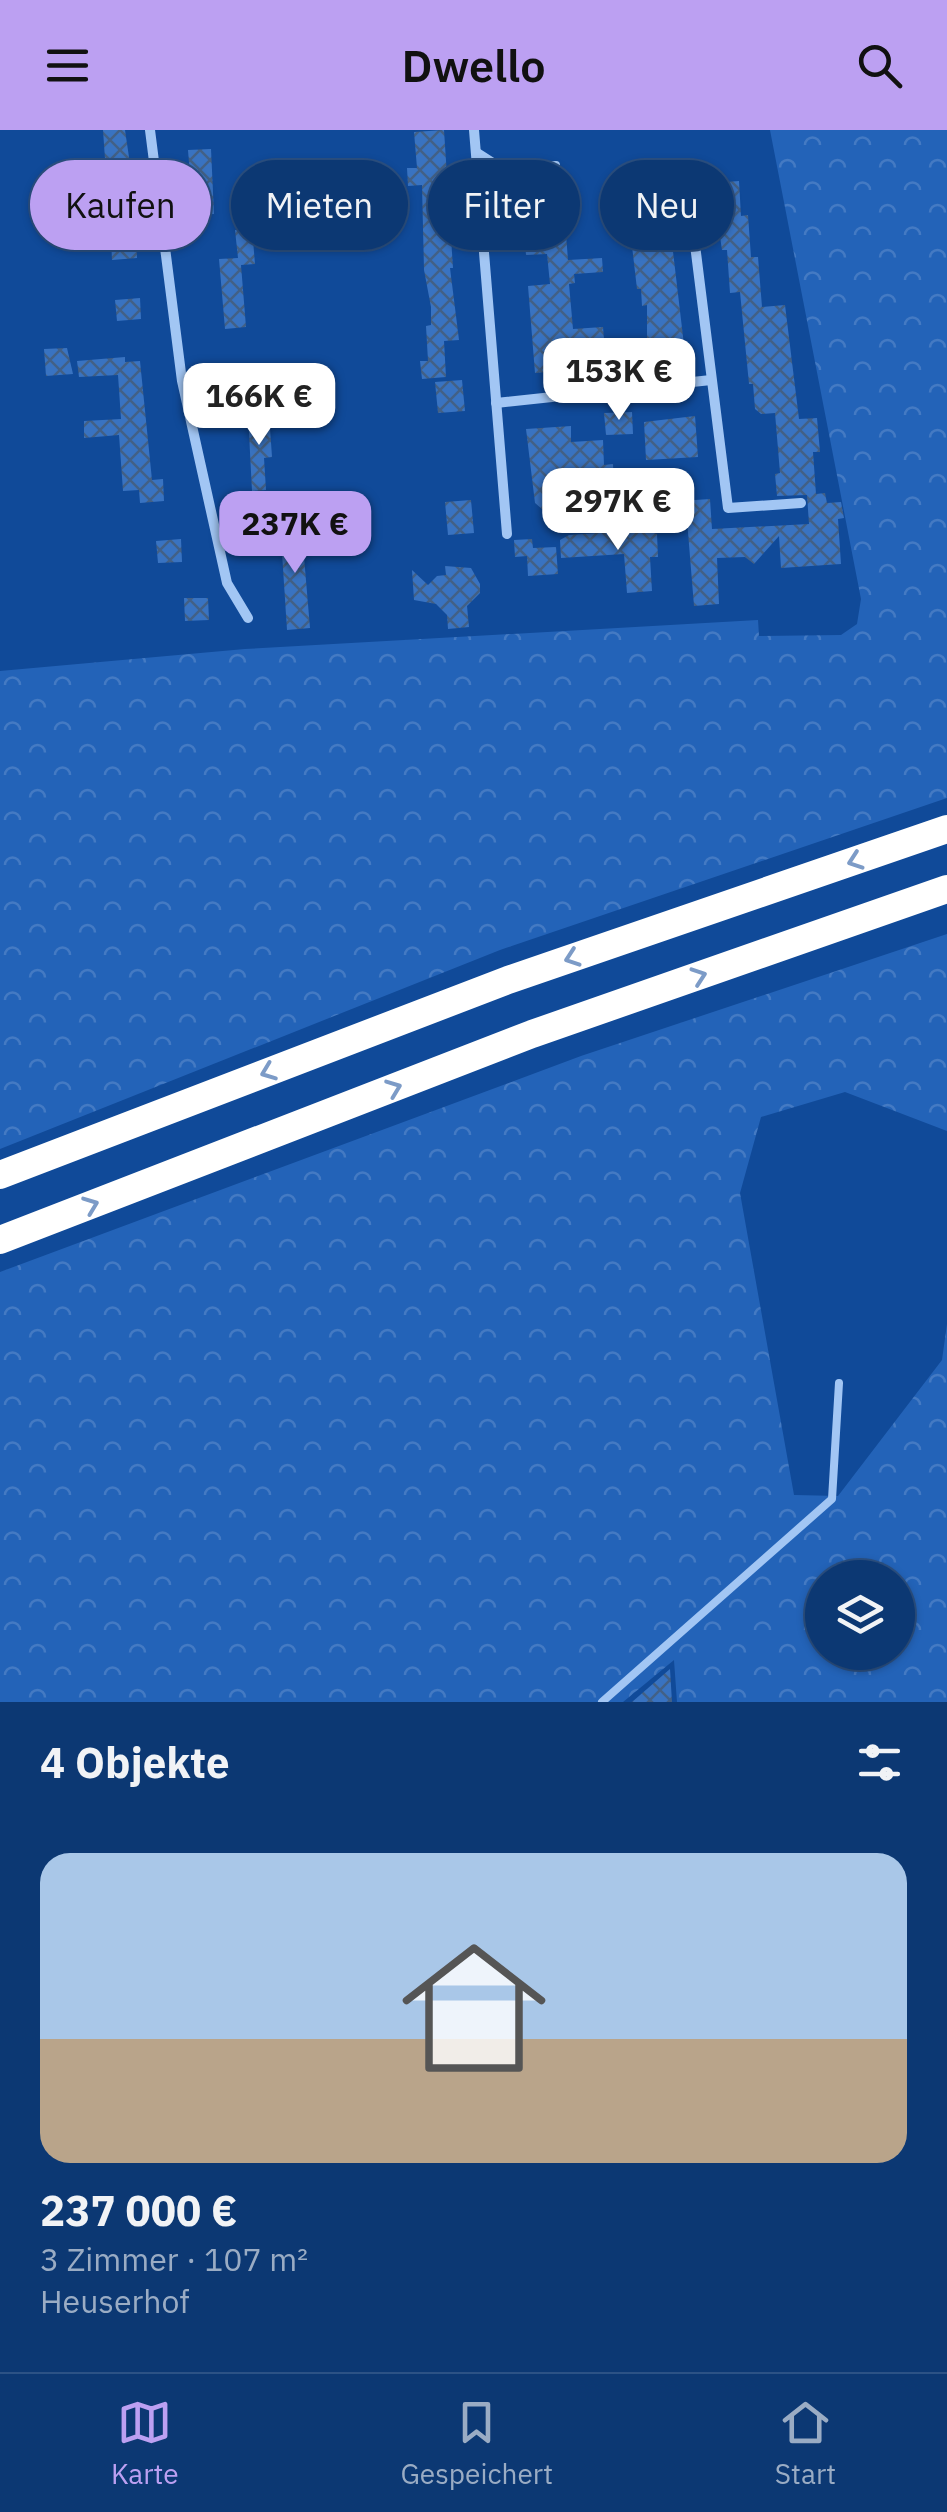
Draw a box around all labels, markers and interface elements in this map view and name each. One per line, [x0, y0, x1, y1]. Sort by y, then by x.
text: Dwello [401, 36, 546, 94]
icon: menu [40, 38, 95, 93]
icon: search [852, 38, 907, 93]
chip: Kaufen [30, 160, 211, 250]
chip: Mieten [231, 160, 408, 250]
chip: Filter [428, 160, 580, 250]
chip: Neu [600, 160, 734, 250]
pin: 153K € [538, 338, 700, 423]
text: 153K € [565, 349, 673, 391]
pin: 166K € [178, 363, 340, 448]
text: 166K € [205, 374, 313, 416]
pin: 297K € [537, 468, 699, 553]
text: 297K € [564, 479, 672, 521]
pin: 237K € [214, 491, 376, 576]
text: 237K € [241, 502, 349, 544]
one-way arrow [847, 849, 864, 870]
one-way arrow [565, 946, 582, 967]
one-way arrow [690, 967, 707, 988]
one-way arrow [260, 1061, 278, 1081]
one-way arrow [384, 1079, 402, 1099]
one-way arrow [81, 1196, 99, 1216]
map controls [805, 1560, 915, 1670]
button: layers [805, 1560, 915, 1670]
text: 4 Objekte [40, 1735, 230, 1790]
icon: filters [852, 1735, 907, 1790]
icon: home [384, 1918, 564, 2098]
text: 237 000 € [40, 2183, 237, 2238]
text: 3 Zimmer · 107 m² [40, 2238, 308, 2280]
text: Heuserhof [40, 2280, 190, 2322]
tab: Karte [111, 2395, 179, 2492]
tab: Gespeichert [400, 2395, 553, 2492]
tab: Start [775, 2395, 836, 2492]

